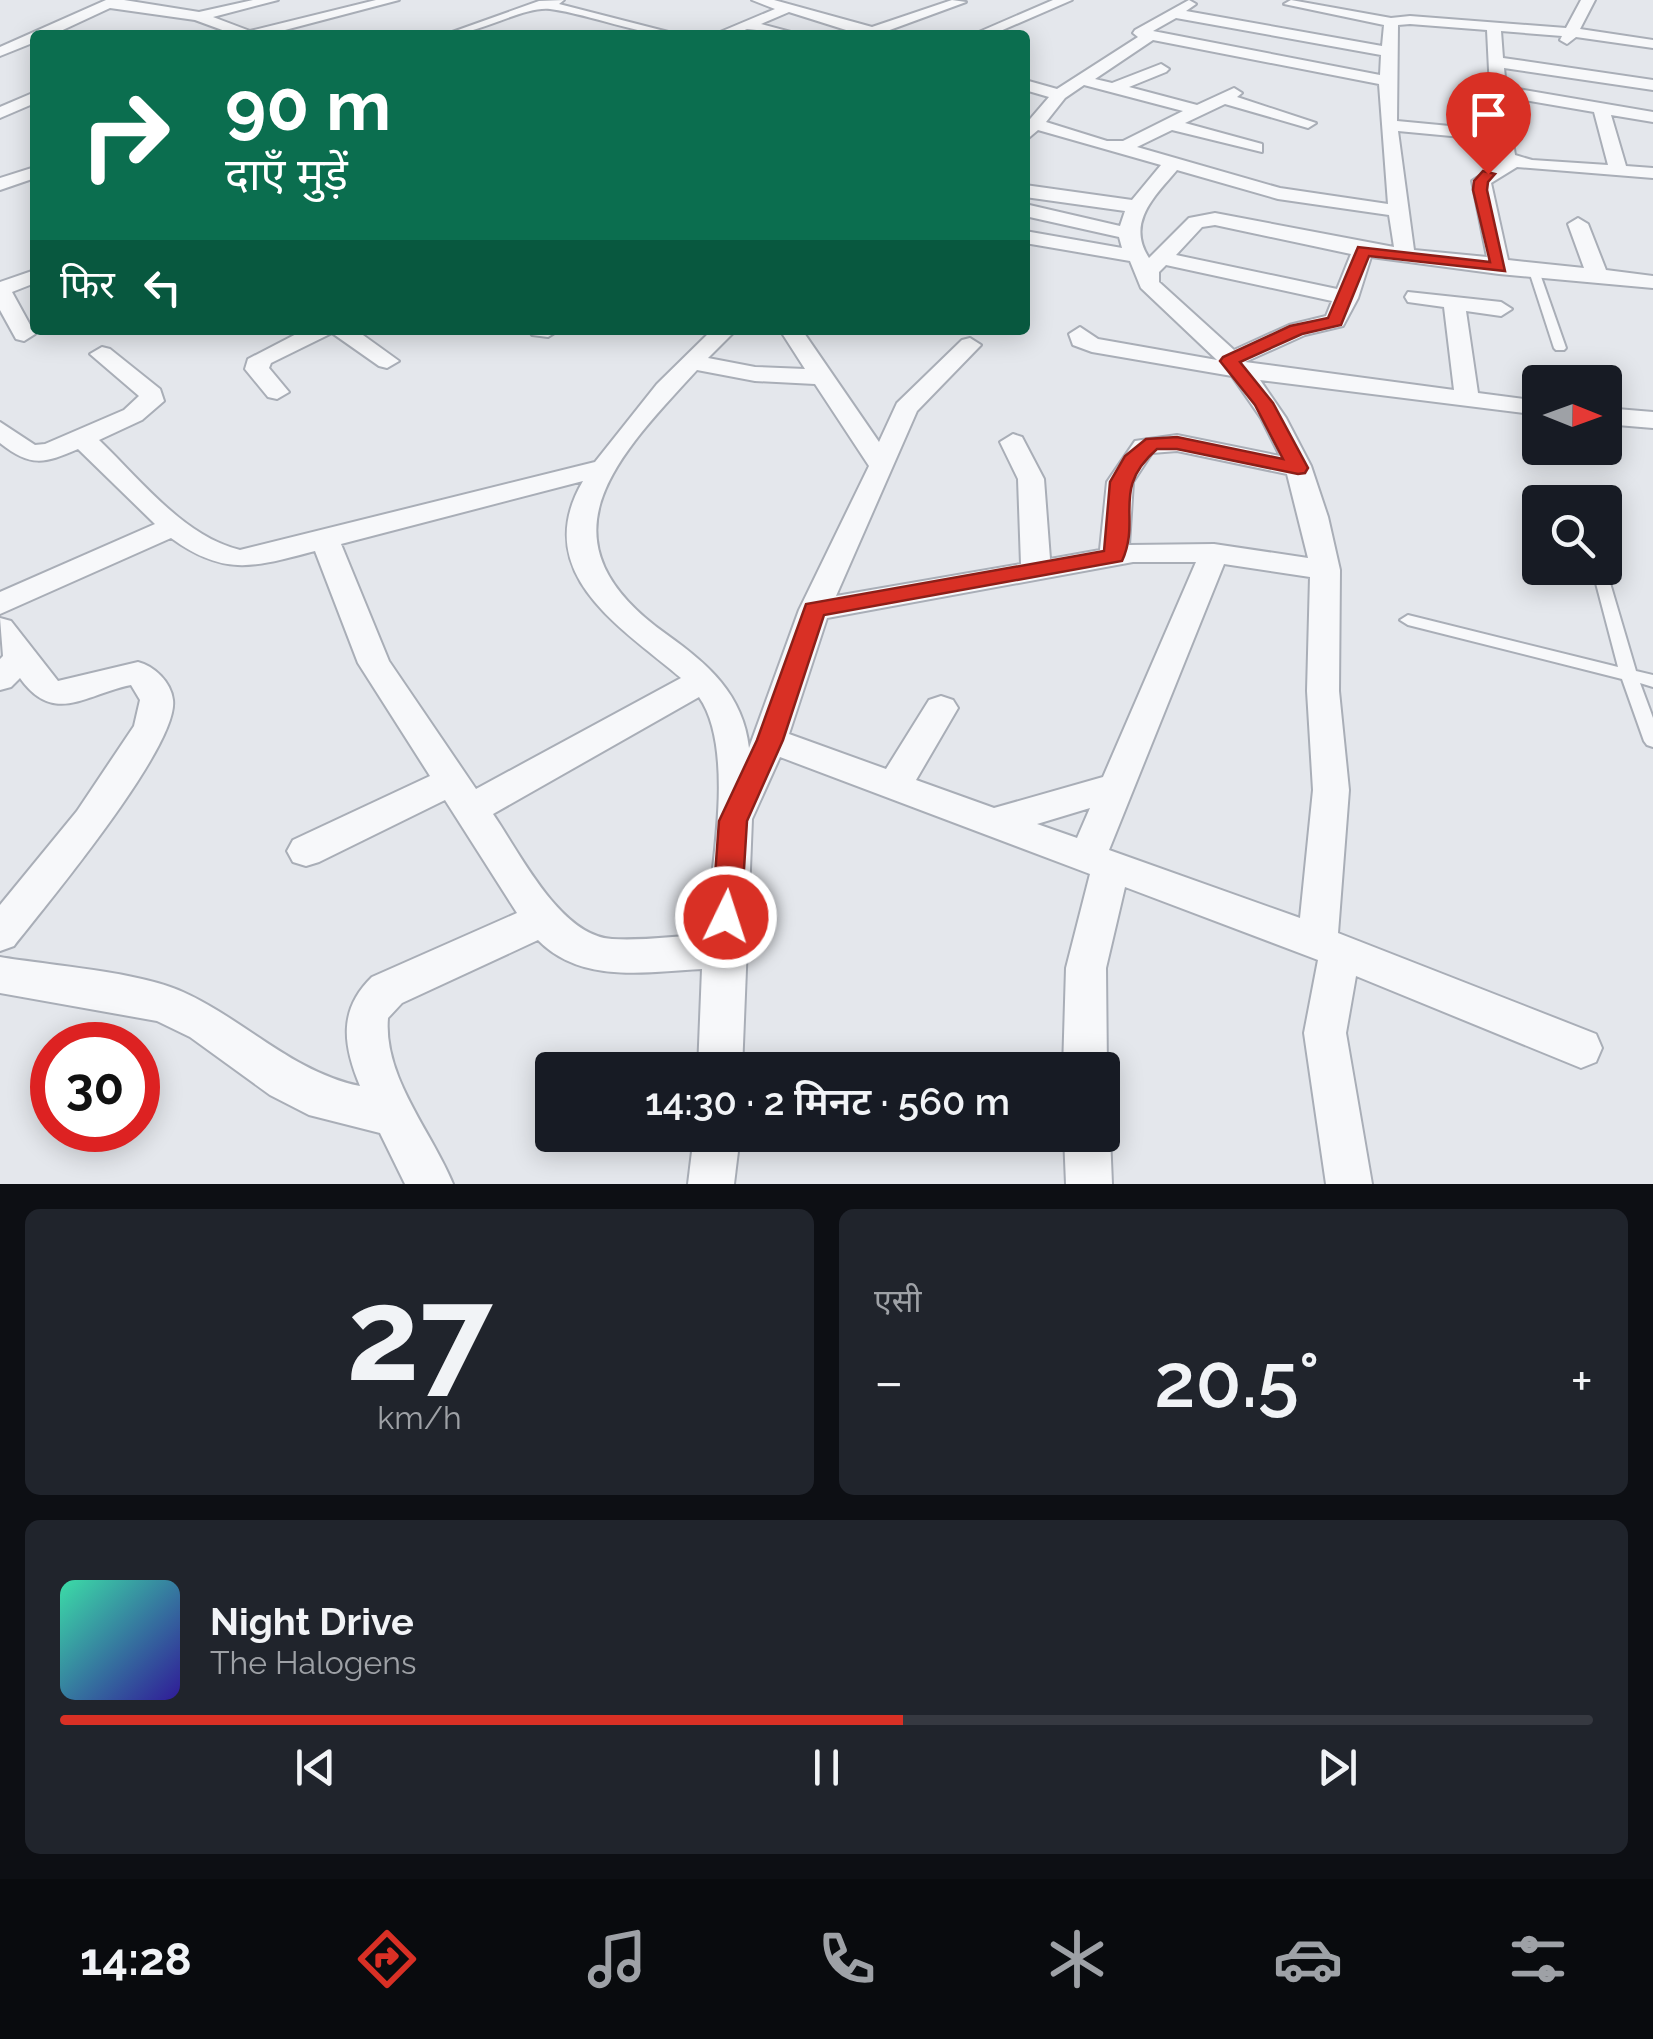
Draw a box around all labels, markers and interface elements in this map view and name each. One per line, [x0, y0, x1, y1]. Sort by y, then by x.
text: 90 m [225, 64, 391, 146]
icon: right [60, 70, 190, 200]
pin [1446, 72, 1531, 175]
icon: arrive [1461, 87, 1516, 142]
text: दाएँ मुड़ें [225, 148, 348, 201]
icon: left [135, 260, 190, 315]
text: फिर [60, 262, 115, 307]
north arrow [1522, 365, 1622, 465]
map controls [1522, 365, 1622, 585]
button: search [1522, 485, 1622, 585]
position arrow [674, 865, 778, 969]
speed limit sign: 30 [30, 1022, 160, 1152]
text: 14:30 · 2 मिनट · 560 m [645, 1079, 1010, 1124]
text: 27 [346, 1258, 493, 1410]
text: एसी [874, 1282, 922, 1319]
text: 20.5° [1154, 1336, 1320, 1425]
text: − [874, 1349, 904, 1414]
text: + [1570, 1349, 1593, 1414]
text: km/h [377, 1399, 462, 1436]
text: Night Drive [210, 1599, 414, 1644]
text: The Halogens [210, 1644, 416, 1681]
icon: previous [288, 1740, 343, 1795]
icon: pause [799, 1740, 854, 1795]
icon: next [1310, 1740, 1365, 1795]
icon: directions [352, 1924, 422, 1994]
icon: music [582, 1924, 652, 1994]
icon: phone [812, 1924, 882, 1994]
icon: climate [1042, 1924, 1112, 1994]
icon: car [1273, 1924, 1343, 1994]
icon: filters [1503, 1924, 1573, 1994]
text: 14:28 [80, 1933, 192, 1986]

